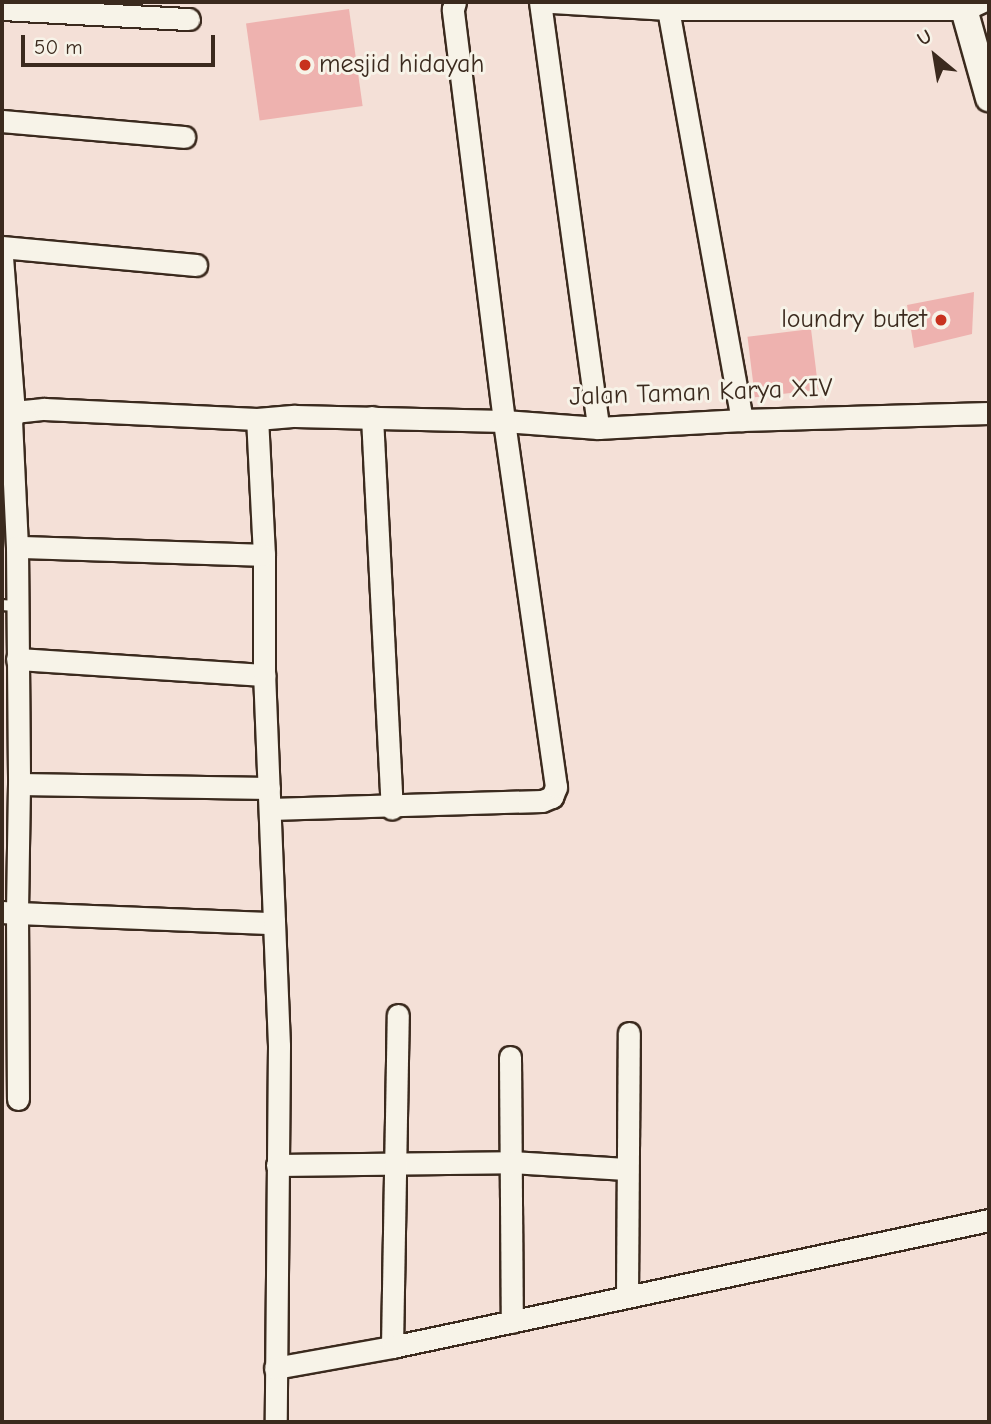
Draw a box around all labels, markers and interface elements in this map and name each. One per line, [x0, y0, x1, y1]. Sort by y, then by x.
scale bar [24, 21, 219, 65]
north arrow [900, 21, 970, 91]
text: U [913, 25, 936, 51]
text: 50 m [34, 35, 83, 59]
place label: mesjid hidayah [319, 49, 484, 81]
marker: mesjid hidayah [297, 57, 313, 73]
place label: loundry butet [781, 304, 927, 336]
marker: loundry butet [933, 312, 949, 328]
street label: Jalan Taman Karya XIV [569, 373, 833, 413]

